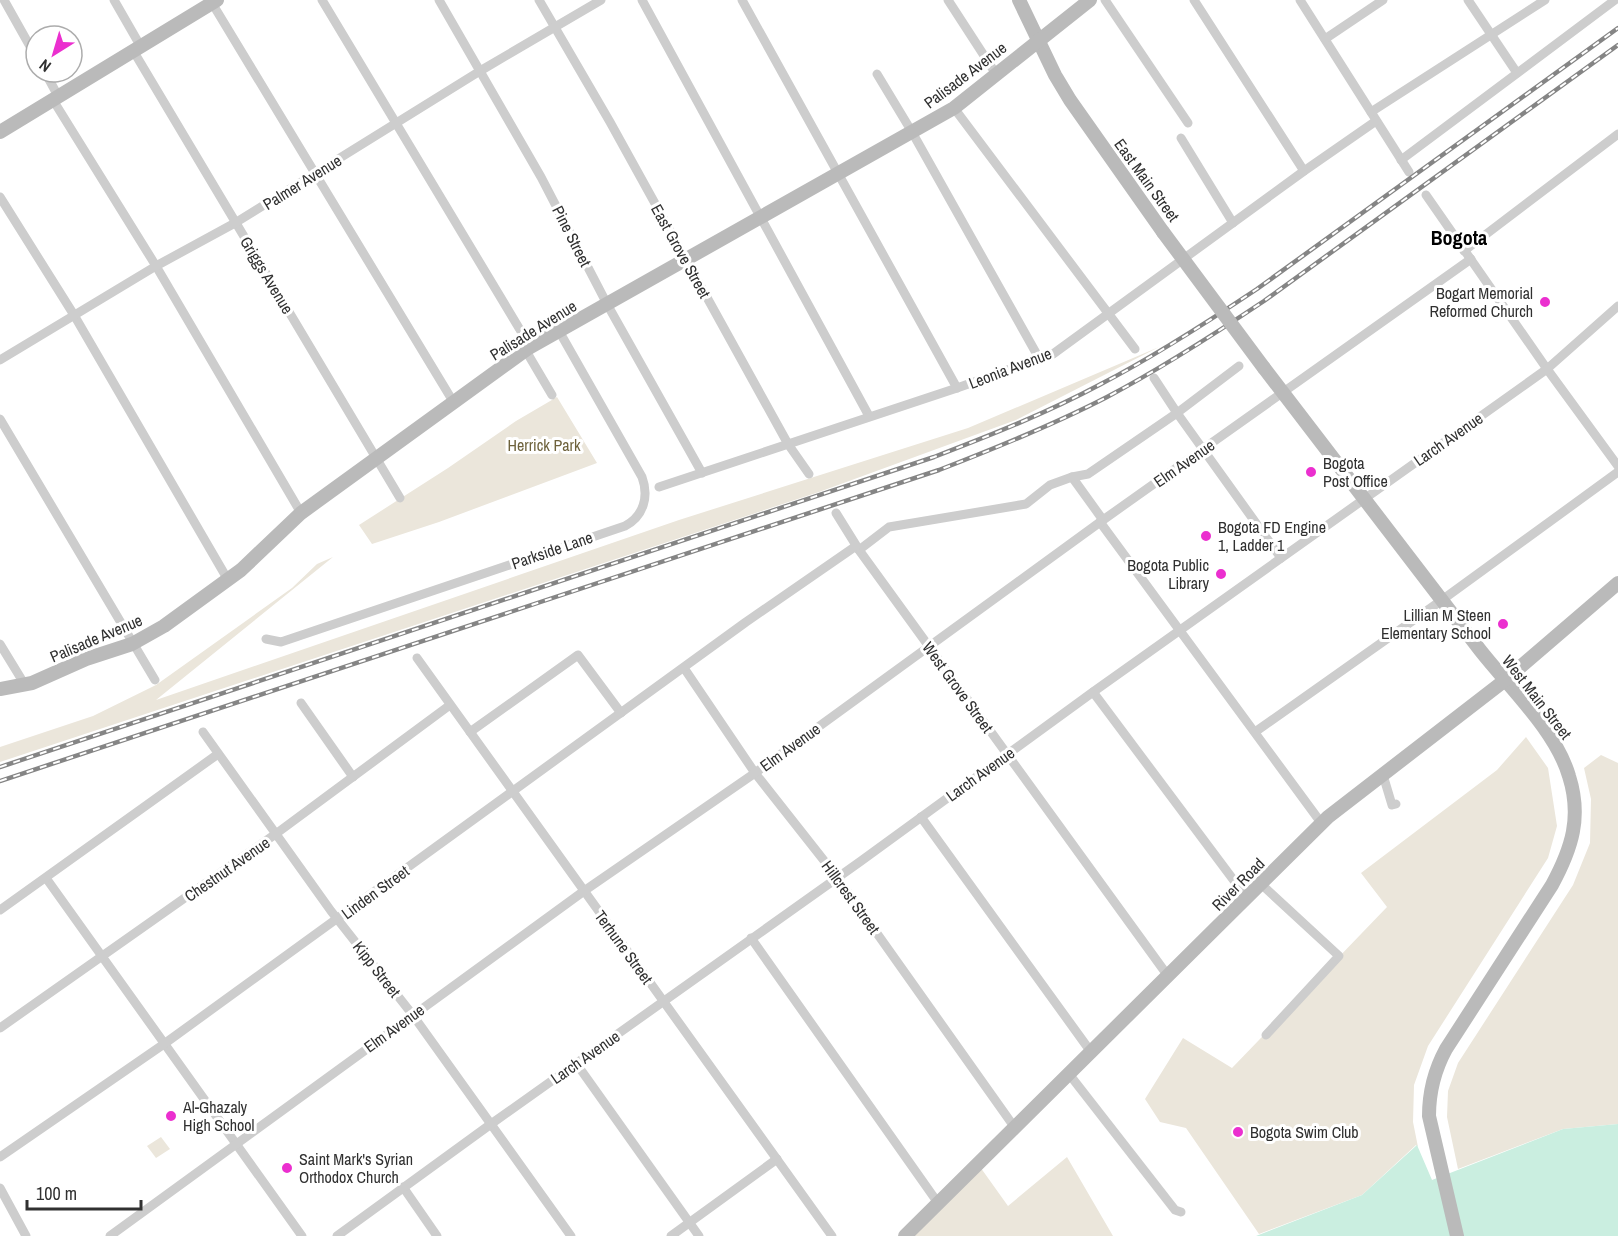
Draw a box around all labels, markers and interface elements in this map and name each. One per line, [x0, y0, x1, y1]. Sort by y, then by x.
north arrow [24, 24, 84, 84]
street label: Palisade Avenue [919, 37, 1011, 113]
text: N [35, 54, 55, 78]
street label: East Main Street [1109, 134, 1185, 226]
street label: Palmer Avenue [259, 149, 345, 215]
street label: East Grove Street [646, 200, 716, 302]
street label: Pine Street [547, 202, 597, 271]
district label: Bogota [1431, 224, 1487, 251]
street label: Griggs Avenue [235, 232, 299, 318]
place label: Bogart Memorial Reformed Church [1429, 282, 1533, 322]
street label: Palisade Avenue [486, 295, 580, 365]
marker: Bogart Memorial Reformed Church [1538, 295, 1552, 309]
street label: Leonia Avenue [965, 342, 1055, 394]
street label: Larch Avenue [1409, 407, 1487, 471]
park label: Herrick Park [508, 434, 581, 456]
street label: Elm Avenue [1149, 434, 1219, 492]
place label: Bogota Post Office [1323, 452, 1388, 492]
marker: Bogota Post Office [1304, 465, 1318, 479]
place label: Bogota FD Engine 1, Ladder 1 [1218, 516, 1326, 556]
street label: Parkside Lane [508, 526, 596, 574]
marker: Bogota FD Engine 1, Ladder 1 [1199, 529, 1213, 543]
place label: Bogota Public Library [1127, 554, 1209, 594]
marker: Bogota Public Library [1214, 567, 1228, 581]
place label: Lillian M Steen Elementary School [1381, 604, 1491, 644]
street label: Palisade Avenue [46, 609, 146, 667]
marker: Lillian M Steen Elementary School [1496, 617, 1510, 631]
street label: West Grove Street [917, 637, 999, 737]
street label: West Main Street [1497, 650, 1577, 744]
street label: Elm Avenue [755, 718, 825, 776]
street label: Larch Avenue [941, 742, 1019, 806]
street label: Chestnut Avenue [180, 831, 274, 907]
street label: River Road [1207, 853, 1269, 915]
street label: Hillcrest Street [817, 856, 885, 939]
street label: Linden Street [337, 860, 414, 924]
street label: Terhune Street [590, 906, 658, 989]
street label: Kipp Street [348, 936, 406, 1002]
street label: Elm Avenue [359, 999, 429, 1057]
street label: Larch Avenue [546, 1025, 624, 1089]
place label: Al-Ghazaly High School [182, 1096, 255, 1136]
marker: Al-Ghazaly High School [164, 1109, 178, 1123]
place label: Bogota Swim Club [1250, 1121, 1359, 1143]
marker: Bogota Swim Club [1231, 1125, 1245, 1139]
place label: Saint Mark's Syrian Orthodox Church [299, 1148, 413, 1188]
marker: Saint Mark's Syrian Orthodox Church [280, 1161, 294, 1175]
scale bar [27, 1173, 141, 1211]
text: 100 m [36, 1181, 77, 1206]

